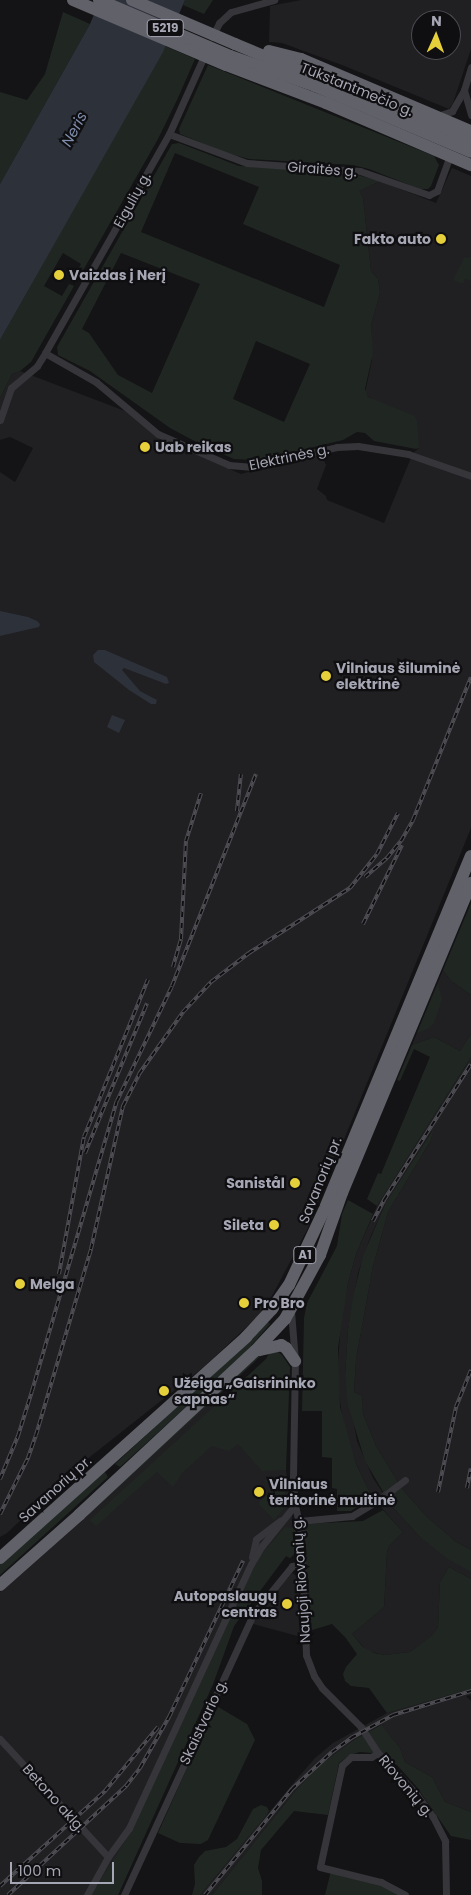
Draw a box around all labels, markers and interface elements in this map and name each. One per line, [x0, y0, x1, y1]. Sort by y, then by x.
north arrow [411, 10, 461, 60]
text: N [431, 11, 442, 31]
road number: 5219 [146, 18, 184, 38]
street label: Tūkstantmečio g. [298, 59, 416, 119]
water label: Neris [57, 108, 91, 150]
street label: Giraitės g. [287, 158, 357, 180]
street label: Eigulių g. [110, 169, 154, 231]
place label: Fakto auto [354, 231, 431, 247]
marker: Fakto auto [435, 233, 447, 245]
place label: Vaizdas į Nerį [69, 267, 166, 283]
marker: Vaizdas į Nerį [53, 269, 65, 281]
place label: Uab reikas [155, 439, 232, 455]
street label: Elektrinės g. [247, 440, 331, 474]
marker: Uab reikas [139, 441, 151, 453]
place label: Vilniaus šiluminė elektrinė [336, 660, 460, 692]
marker: Vilniaus šiluminė elektrinė [320, 670, 332, 682]
street label: Savanorių pr. [295, 1134, 345, 1226]
place label: Sanistål [226, 1175, 285, 1191]
marker: Sanistål [289, 1177, 301, 1189]
place label: Sileta [223, 1217, 264, 1233]
marker: Sileta [268, 1219, 280, 1231]
road number: A1 [292, 1246, 318, 1264]
place label: Melga [30, 1276, 75, 1292]
marker: Melga [14, 1278, 26, 1290]
place label: Pro Bro [254, 1295, 305, 1311]
marker: Pro Bro [238, 1297, 250, 1309]
place label: Užeiga „Gaisrininko sapnas“ [174, 1375, 316, 1408]
marker: Užeiga „Gaisrininko sapnas“ [158, 1385, 170, 1397]
street label: Savanorių pr. [15, 1452, 95, 1526]
place label: Vilniaus teritorinė muitinė [269, 1476, 395, 1508]
marker: Vilniaus teritorinė muitinė [253, 1486, 265, 1498]
street label: Naujoji Riovonių g. [288, 1516, 314, 1644]
place label: Autopaslaugų centras [174, 1588, 277, 1620]
marker: Autopaslaugų centras [281, 1598, 293, 1610]
street label: Skaistvario g. [176, 1677, 230, 1767]
street label: Riovonių g. [375, 1752, 437, 1820]
street label: Betono aklg. [19, 1761, 89, 1835]
scale bar [12, 1852, 116, 1884]
text: 100 m [18, 1860, 61, 1881]

